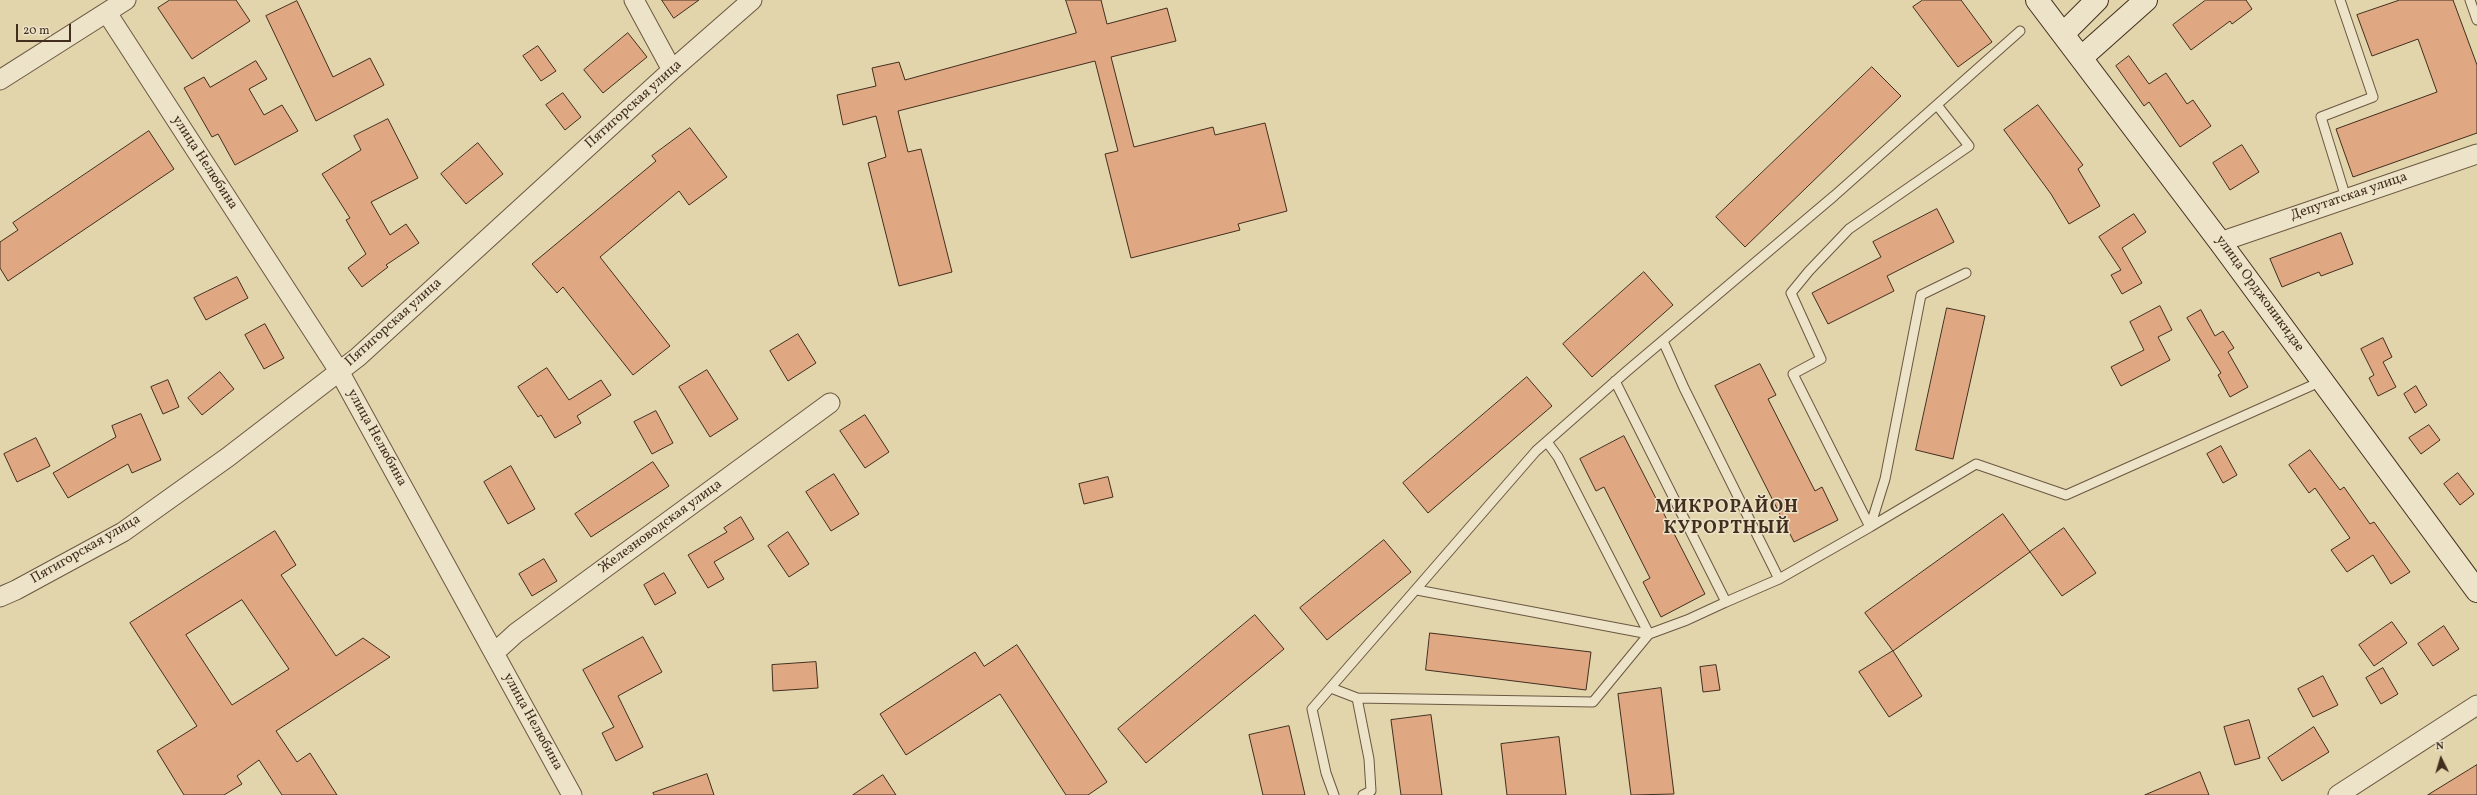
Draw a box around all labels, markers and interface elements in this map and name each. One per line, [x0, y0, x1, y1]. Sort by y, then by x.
scale bar [18, 16, 73, 42]
text: 20 m [23, 23, 50, 39]
street label: Пятигорская улица [582, 57, 686, 153]
street label: улица Нелюбина [167, 113, 241, 213]
street label: Депутатская улица [2288, 169, 2410, 225]
street label: улица Орджоникидзе [2211, 232, 2307, 356]
street label: Пятигорская улица [342, 275, 446, 371]
street label: улица Нелюбина [342, 386, 410, 490]
street label: Железноводская улица [596, 477, 726, 577]
district label: МИКРОРАЙОН КУРОРТНЫЙ [1655, 498, 1799, 540]
street label: Пятигорская улица [28, 512, 144, 588]
street label: улица Нелюбина [498, 670, 566, 774]
north arrow [2421, 739, 2461, 779]
text: N [2435, 739, 2445, 754]

